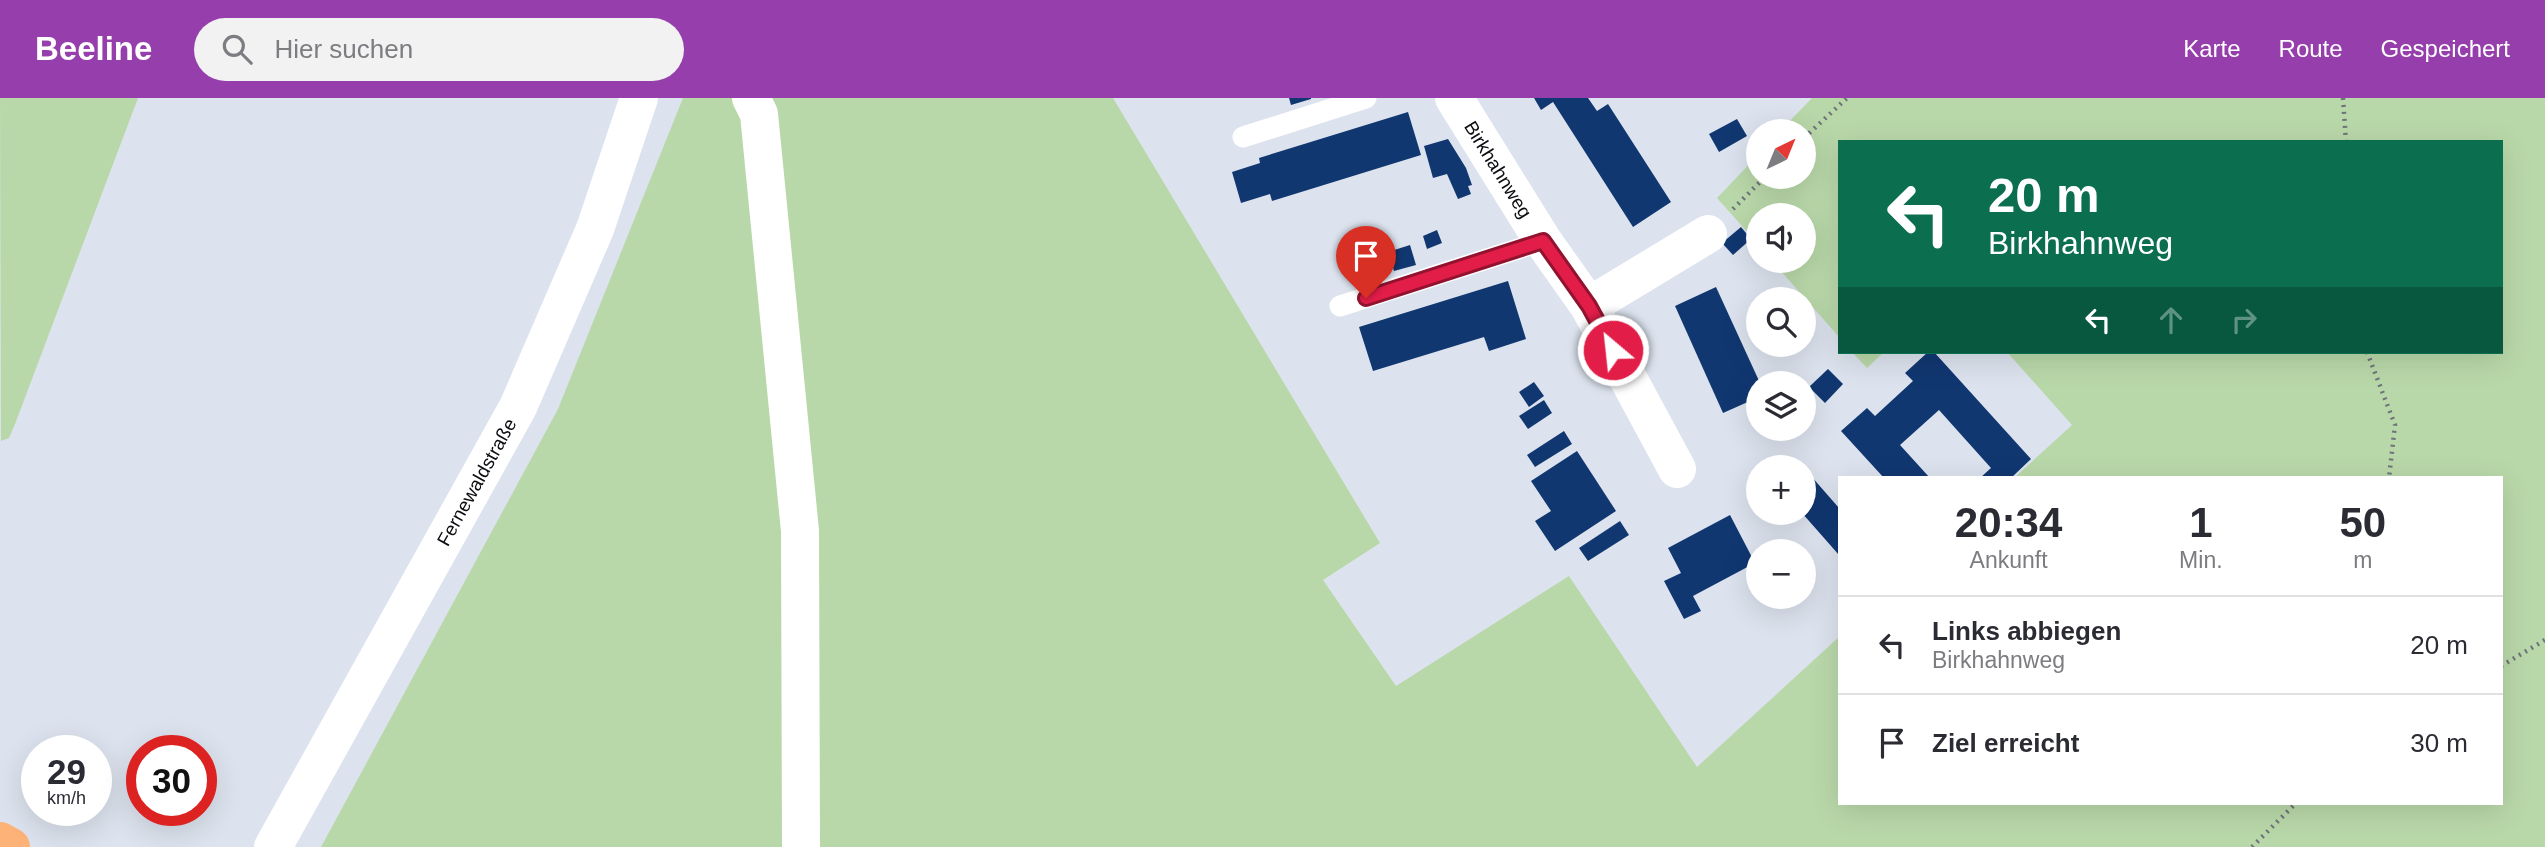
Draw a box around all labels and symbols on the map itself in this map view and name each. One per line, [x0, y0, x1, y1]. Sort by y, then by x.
street label: Birkhahnweg [1460, 117, 1536, 222]
north arrow [1746, 119, 1816, 189]
pin [1336, 226, 1396, 298]
position arrow [1576, 313, 1650, 387]
street label: Fernewaldstraße [432, 414, 520, 549]
speed limit sign: 30 [126, 735, 217, 826]

